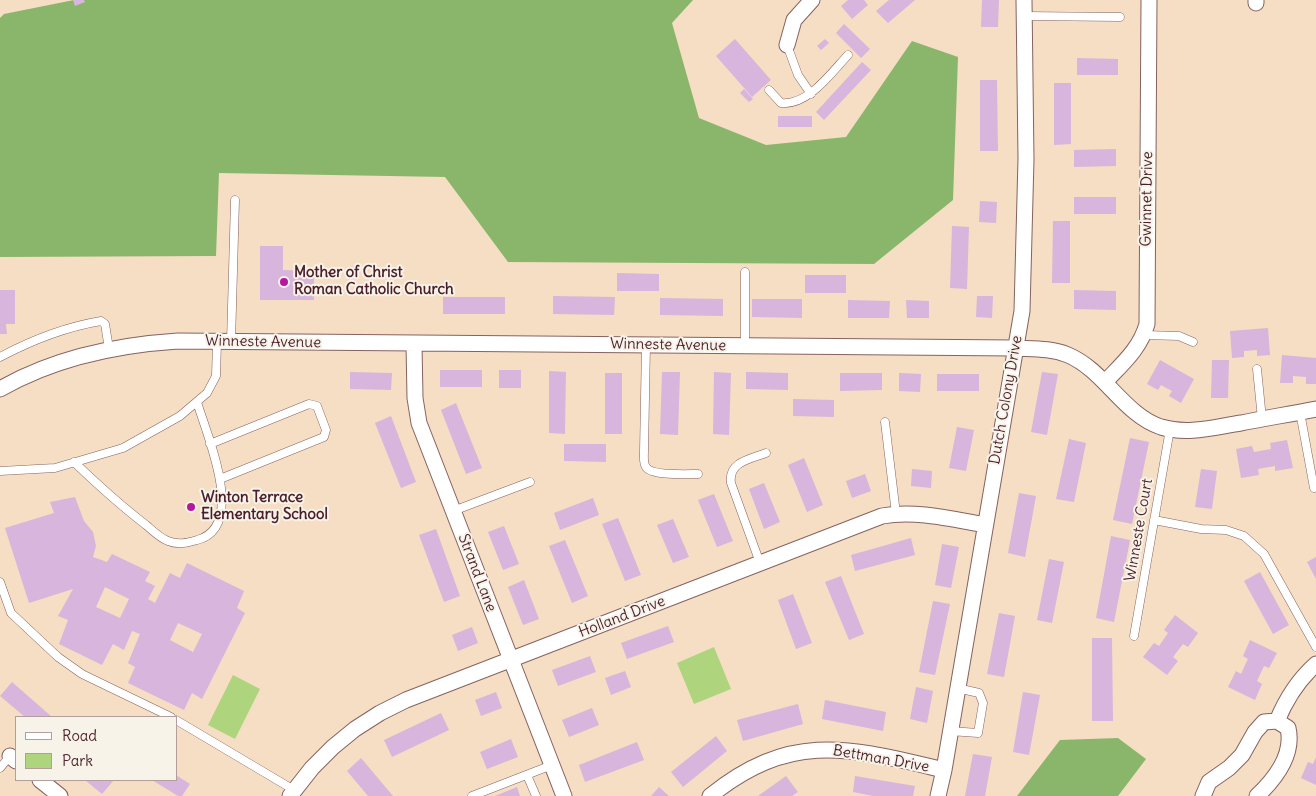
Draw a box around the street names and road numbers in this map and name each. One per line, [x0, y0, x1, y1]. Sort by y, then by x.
street label: Gwinnet Drive [1137, 151, 1157, 247]
street label: Winneste Avenue [205, 332, 321, 352]
street label: Dutch Colony Drive [986, 334, 1026, 466]
street label: Winneste Avenue [610, 335, 726, 355]
street label: Winneste Court [1121, 477, 1157, 583]
street label: Strand Lane [454, 531, 500, 615]
street label: Holland Drive [576, 592, 668, 642]
street label: Bettman Drive [831, 742, 931, 776]

